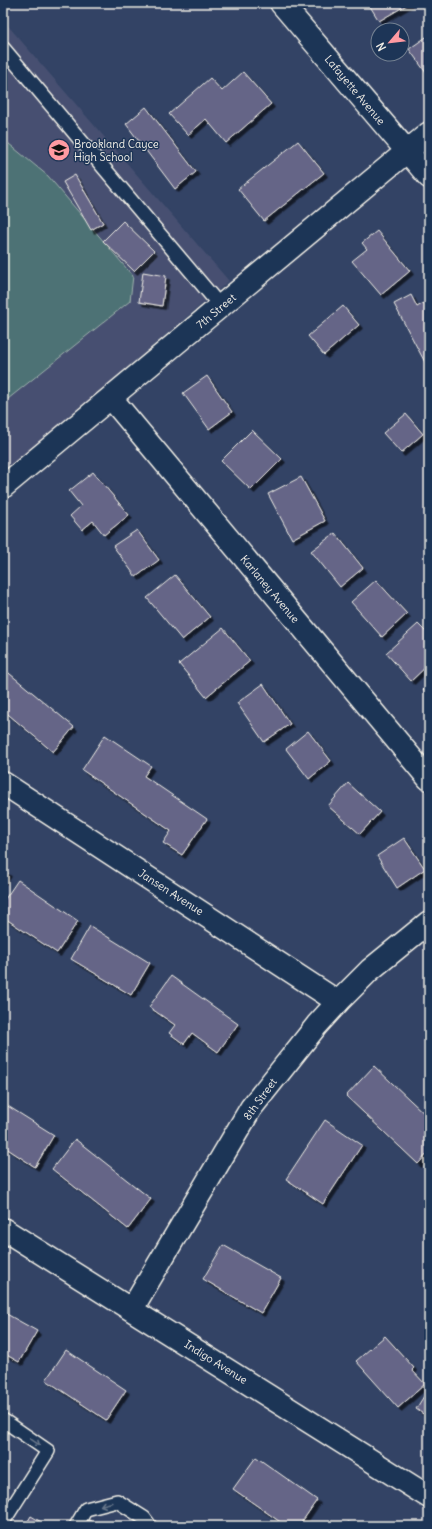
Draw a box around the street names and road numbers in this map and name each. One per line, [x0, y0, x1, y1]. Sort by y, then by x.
street label: Lafayette Avenue [322, 52, 388, 128]
street label: 7th Street [193, 290, 239, 332]
street label: Karlaney Avenue [238, 552, 302, 626]
street label: Jansen Avenue [136, 866, 206, 918]
street label: 8th Street [240, 1075, 280, 1123]
street label: Indigo Avenue [182, 1337, 250, 1387]

